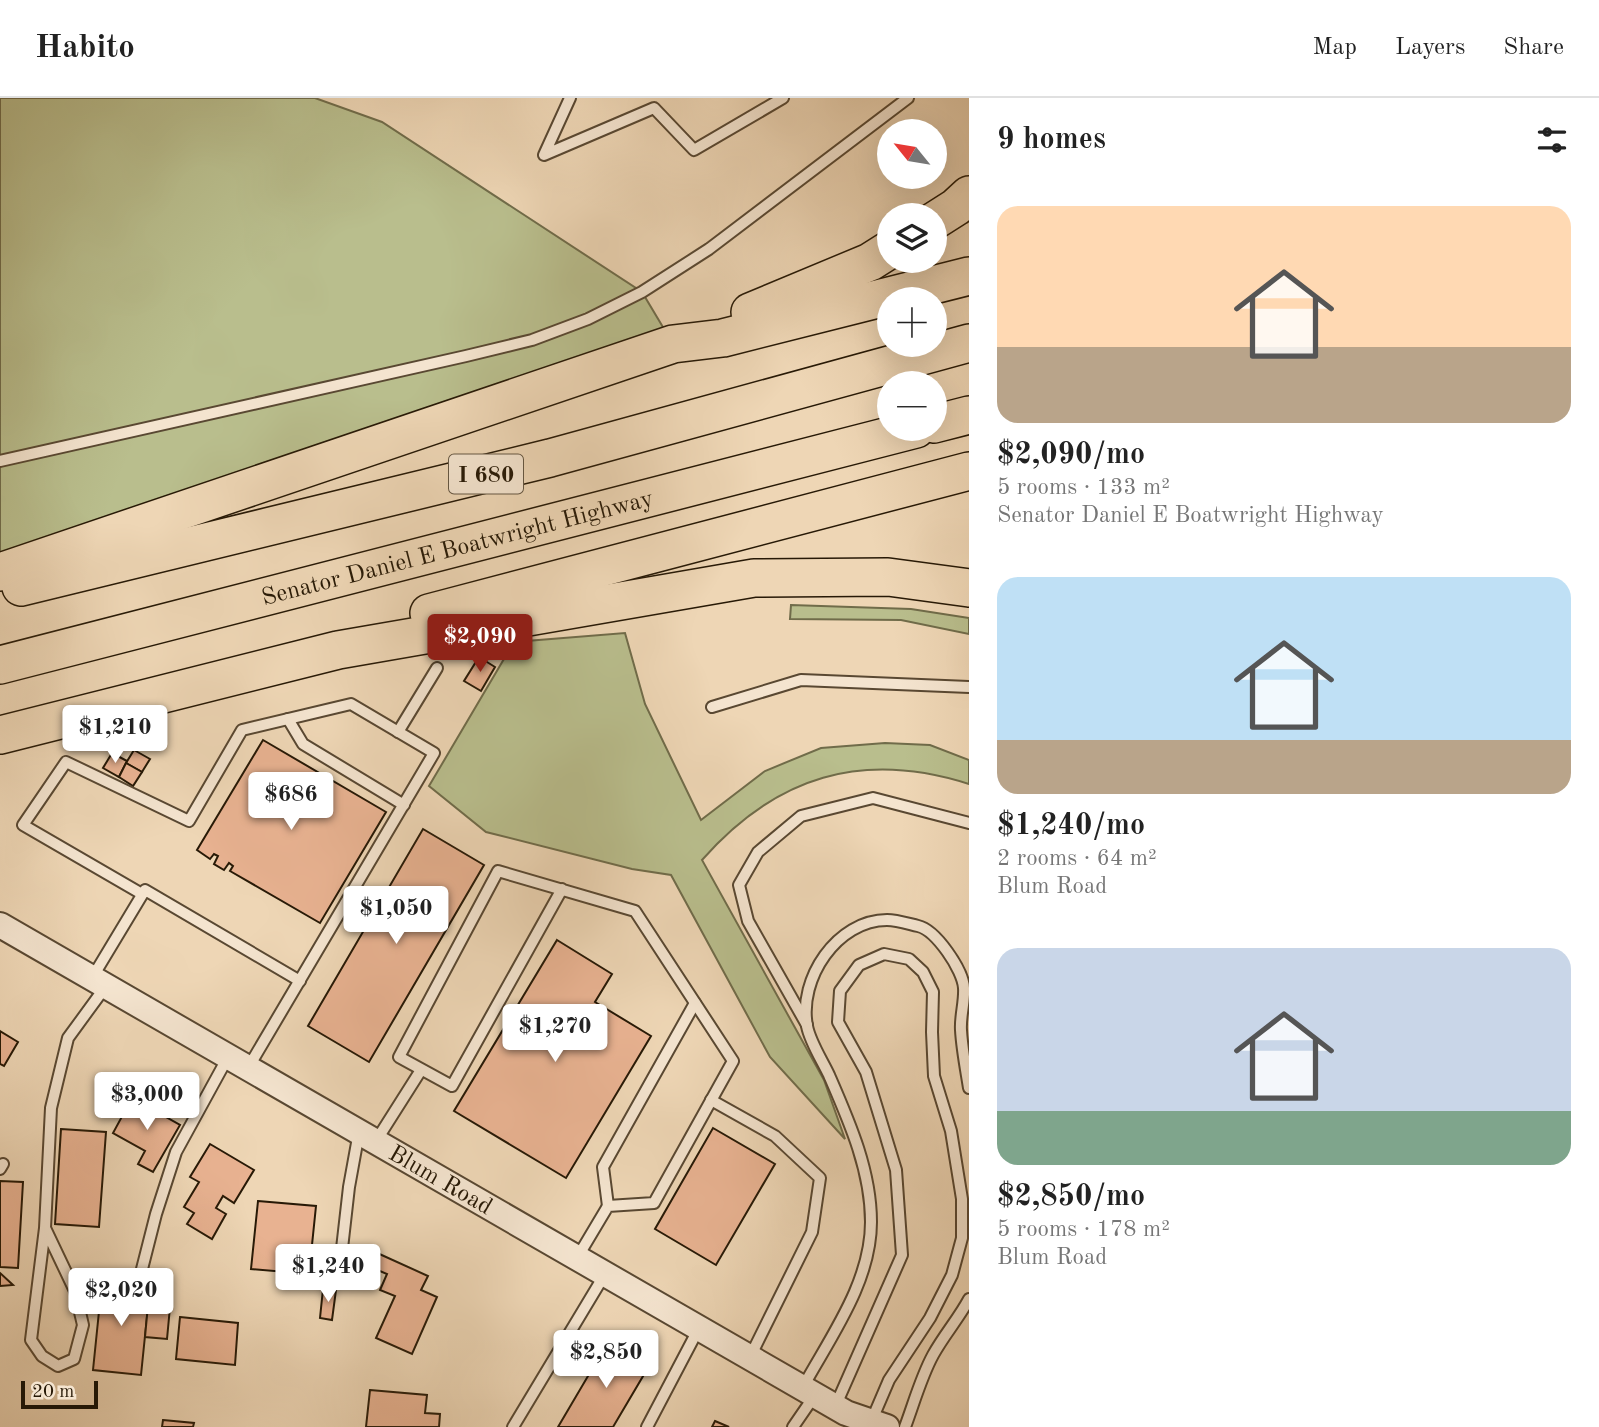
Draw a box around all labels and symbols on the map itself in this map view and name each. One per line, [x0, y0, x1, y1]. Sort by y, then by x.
north arrow [877, 119, 947, 189]
road number: I 680 [449, 454, 523, 494]
street label: Senator Daniel E Boatwright Highway [259, 487, 656, 611]
pin: $2,090 [423, 614, 537, 674]
pin: $1,210 [58, 706, 172, 765]
pin: $686 [250, 772, 332, 832]
pin: $1,050 [339, 886, 453, 946]
pin: $1,270 [498, 1004, 612, 1064]
pin: $3,000 [90, 1072, 204, 1132]
street label: Blum Road [384, 1142, 496, 1220]
pin: $1,240 [271, 1244, 385, 1304]
pin: $2,020 [64, 1268, 178, 1328]
pin: $2,850 [549, 1330, 663, 1390]
scale bar [21, 1378, 98, 1410]

